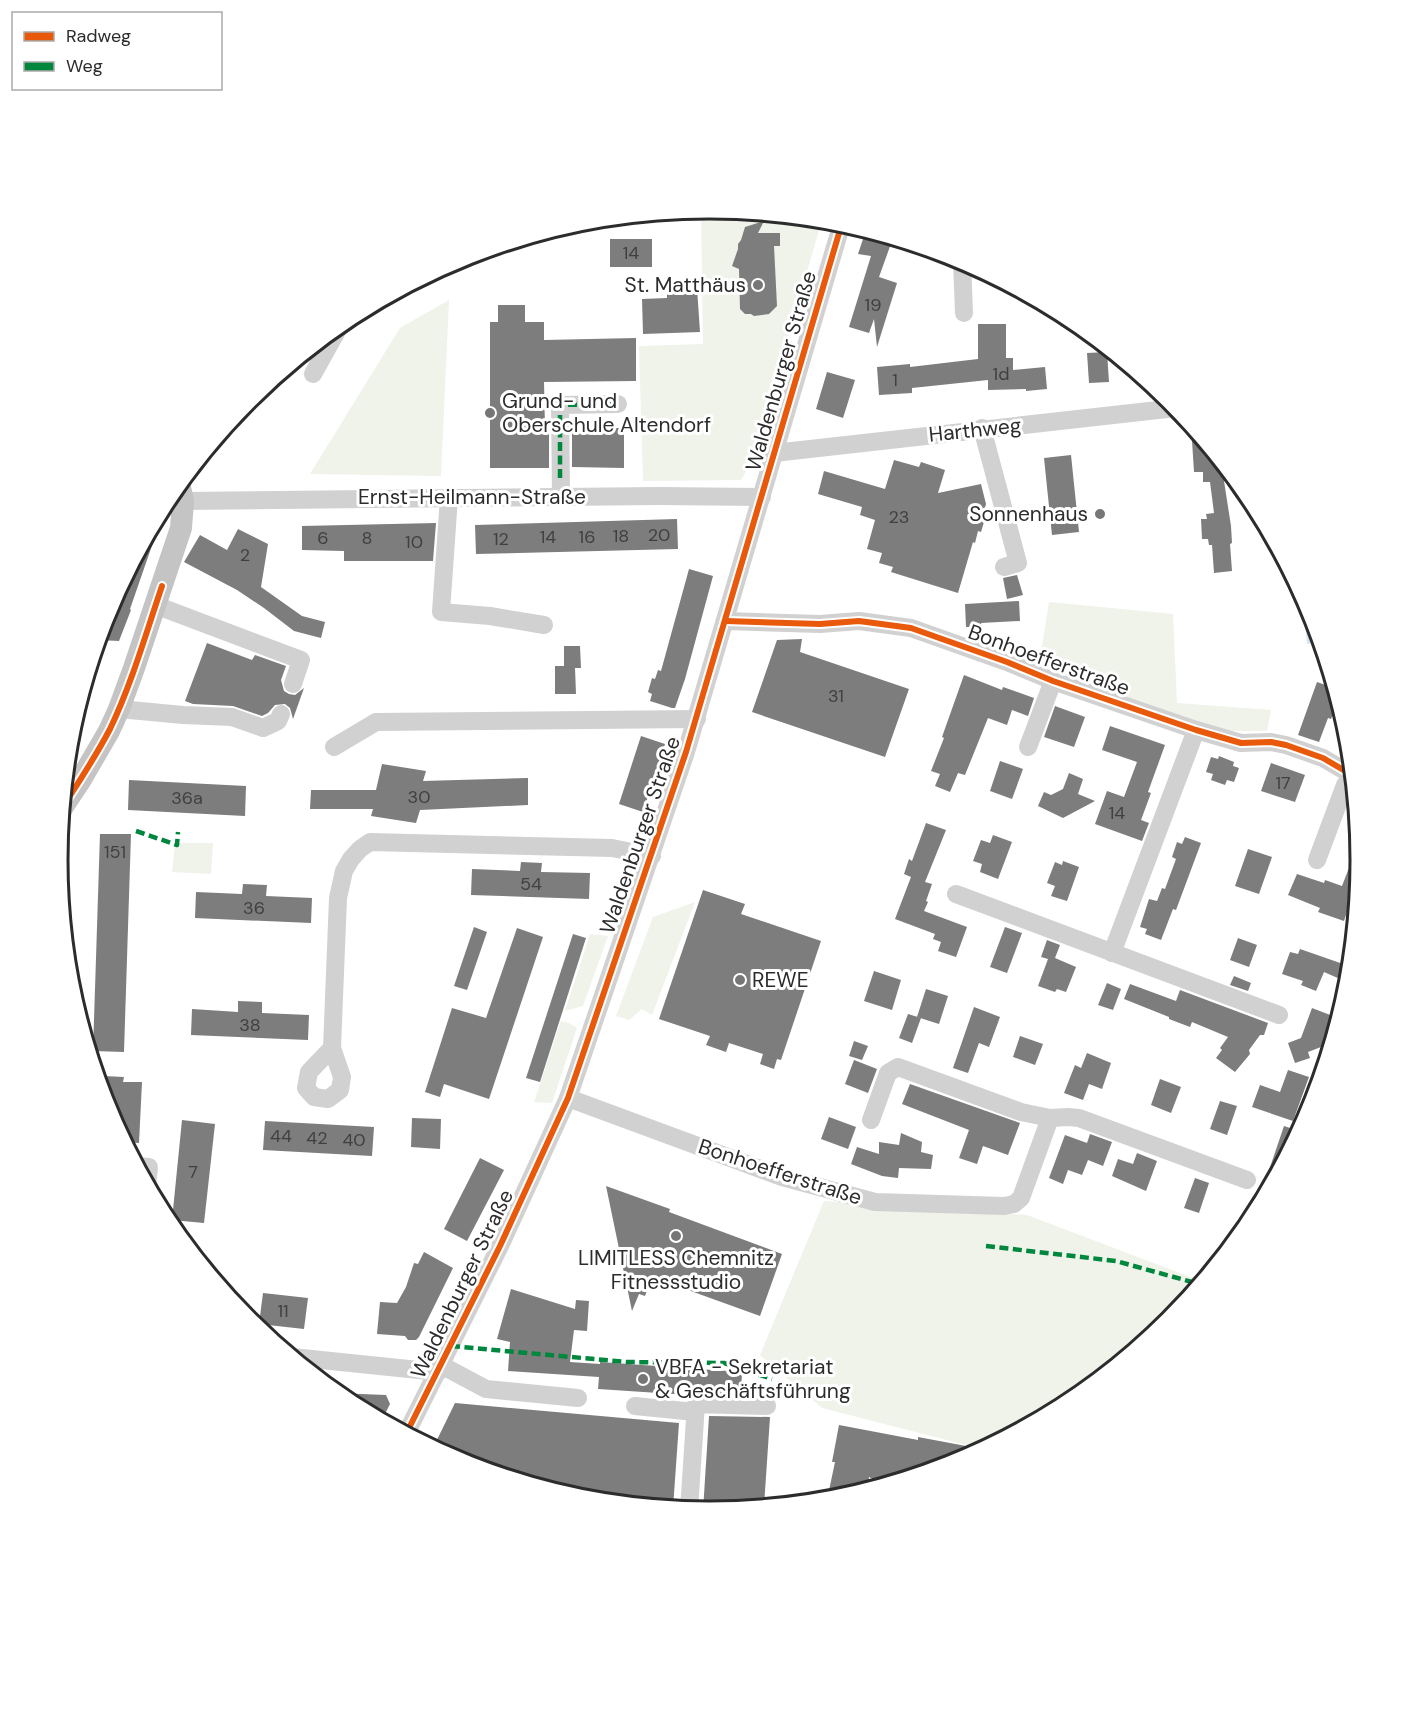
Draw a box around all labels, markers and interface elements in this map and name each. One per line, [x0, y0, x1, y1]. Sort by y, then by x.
legend [12, 12, 222, 90]
text: Radweg [66, 24, 131, 48]
text: Weg [66, 54, 103, 78]
house number: 14 [623, 241, 639, 265]
street label: Waldenburger Straße [739, 268, 823, 474]
place label: St. Matthäus [625, 271, 746, 299]
marker: St. Matthäus [751, 278, 765, 292]
house number: 19 [865, 293, 881, 317]
house number: 1d [993, 362, 1009, 386]
house number: 1 [892, 368, 898, 392]
place label: Grund- und Oberschule Altendorf [502, 387, 711, 439]
marker: Grund- und Oberschule Altendorf [483, 406, 497, 420]
street label: Harthweg [927, 411, 1023, 449]
street label: Ernst-Heilmann-Straße [358, 483, 586, 511]
place label: Sonnenhaus [969, 500, 1088, 528]
house number: 23 [888, 505, 910, 529]
marker: Sonnenhaus [1093, 507, 1107, 521]
house number: 20 [648, 523, 670, 547]
house number: 18 [613, 524, 629, 548]
house number: 14 [540, 525, 556, 549]
house number: 16 [579, 525, 595, 549]
house number: 6 [317, 526, 329, 550]
house number: 8 [362, 526, 372, 550]
house number: 12 [493, 527, 509, 551]
house number: 10 [405, 530, 423, 554]
house number: 2 [240, 543, 250, 567]
street label: Bonhoefferstraße [964, 618, 1134, 702]
house number: 31 [828, 684, 844, 708]
street label: Waldenburger Straße [593, 733, 687, 937]
house number: 17 [1275, 771, 1291, 795]
house number: 30 [408, 785, 430, 809]
house number: 36a [171, 786, 203, 810]
house number: 14 [1109, 801, 1125, 825]
house number: 151 [104, 840, 126, 864]
house number: 54 [520, 872, 542, 896]
house number: 36 [243, 896, 265, 920]
place label: REWE [752, 966, 809, 994]
marker: REWE [733, 973, 747, 987]
house number: 38 [239, 1013, 261, 1037]
house number: 44 [270, 1124, 292, 1148]
house number: 42 [306, 1126, 328, 1150]
house number: 40 [342, 1128, 366, 1152]
street label: Bonhoefferstraße [695, 1132, 865, 1212]
house number: 7 [188, 1160, 198, 1184]
street label: Waldenburger Straße [404, 1185, 520, 1383]
marker: LIMITLESS Chemnitz Fitnessstudio [669, 1229, 683, 1243]
place label: LIMITLESS Chemnitz Fitnessstudio [578, 1244, 774, 1296]
house number: 11 [277, 1299, 289, 1323]
place label: VBFA - Sekretariat & Geschäftsführung [655, 1353, 851, 1405]
marker: VBFA - Sekretariat & Geschäftsführung [636, 1372, 650, 1386]

